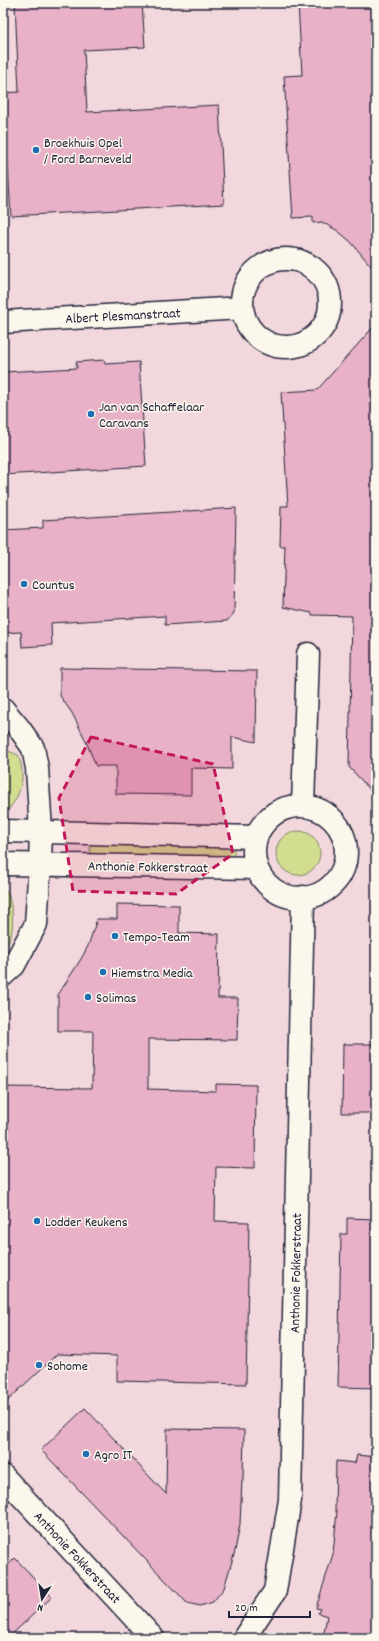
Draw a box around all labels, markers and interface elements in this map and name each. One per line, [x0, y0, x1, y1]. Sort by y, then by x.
place label: Broekhuis Opel / Ford Barneveld [44, 134, 132, 170]
marker: Broekhuis Opel / Ford Barneveld [31, 145, 41, 155]
street label: Albert Plesmanstraat [65, 304, 181, 330]
place label: Jan van Schaffelaar Caravans [99, 398, 205, 434]
marker: Jan van Schaffelaar Caravans [86, 409, 96, 419]
place label: Countus [32, 576, 75, 596]
marker: Countus [19, 579, 29, 589]
street label: Anthonie Fokkerstraat [88, 857, 208, 879]
place label: Tempo-Team [123, 928, 190, 948]
marker: Tempo-Team [110, 931, 120, 941]
place label: Hiemstra Media [111, 964, 193, 984]
marker: Hiemstra Media [98, 967, 108, 977]
place label: Solimas [96, 989, 136, 1009]
marker: Solimas [83, 992, 93, 1002]
place label: Lodder Keukens [45, 1213, 128, 1233]
street label: Anthonie Fokkerstraat [286, 1213, 308, 1333]
marker: Lodder Keukens [32, 1216, 42, 1226]
place label: Sohome [47, 1357, 88, 1377]
marker: Sohome [34, 1360, 44, 1370]
place label: Agro IT [94, 1446, 133, 1466]
marker: Agro IT [81, 1449, 91, 1459]
street label: Anthonie Fokkerstraat [28, 1508, 125, 1609]
north arrow [22, 1579, 62, 1619]
scale bar [229, 1593, 310, 1619]
text: N [35, 1598, 45, 1615]
text: 20 m [235, 1600, 258, 1617]

